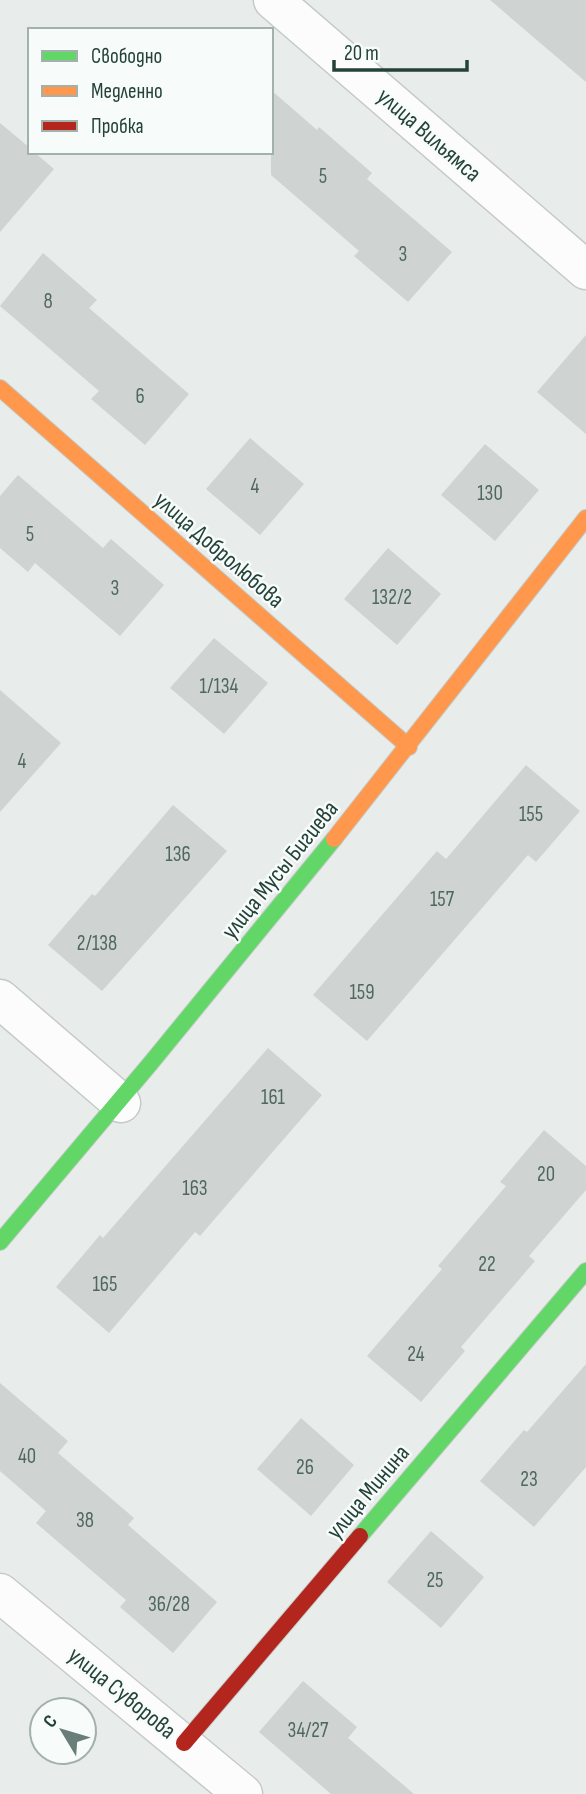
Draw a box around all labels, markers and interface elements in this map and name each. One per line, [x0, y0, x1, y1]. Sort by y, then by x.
legend [28, 28, 273, 154]
scale bar [334, 28, 467, 72]
text: 20 m [344, 41, 379, 66]
text: Свободно [91, 44, 162, 69]
text: Медленно [91, 79, 163, 104]
street label: улица Вильямса [371, 82, 487, 188]
text: Пробка [91, 114, 144, 139]
house number: 5 [319, 164, 327, 189]
house number: 3 [399, 242, 407, 267]
house number: 8 [43, 289, 53, 314]
house number: 6 [135, 384, 145, 409]
house number: 4 [251, 474, 260, 499]
house number: 130 [477, 481, 503, 506]
street label: улица Добролюбова [148, 486, 290, 614]
house number: 5 [26, 522, 34, 547]
house number: 3 [111, 576, 119, 601]
house number: 132/2 [372, 585, 412, 610]
house number: 1/134 [200, 674, 239, 699]
house number: 4 [18, 749, 27, 774]
street label: улица Мусы Бигиева [215, 795, 345, 945]
house number: 155 [519, 802, 543, 827]
house number: 136 [165, 842, 191, 867]
house number: 157 [430, 887, 455, 912]
house number: 2/138 [77, 931, 117, 956]
house number: 159 [349, 980, 375, 1005]
house number: 161 [261, 1085, 286, 1110]
house number: 20 [537, 1162, 555, 1187]
house number: 163 [182, 1176, 208, 1201]
house number: 22 [478, 1252, 496, 1277]
house number: 165 [93, 1272, 117, 1297]
house number: 24 [407, 1342, 425, 1367]
street label: улица Минина [320, 1439, 416, 1545]
house number: 40 [18, 1444, 36, 1469]
house number: 26 [296, 1455, 314, 1480]
house number: 23 [520, 1467, 538, 1492]
house number: 38 [76, 1508, 94, 1533]
house number: 25 [426, 1568, 444, 1593]
house number: 36/28 [148, 1592, 190, 1617]
street label: улица Суворова [62, 1641, 182, 1745]
north arrow [28, 1696, 98, 1766]
text: С [39, 1710, 63, 1732]
house number: 34/27 [288, 1718, 329, 1743]

